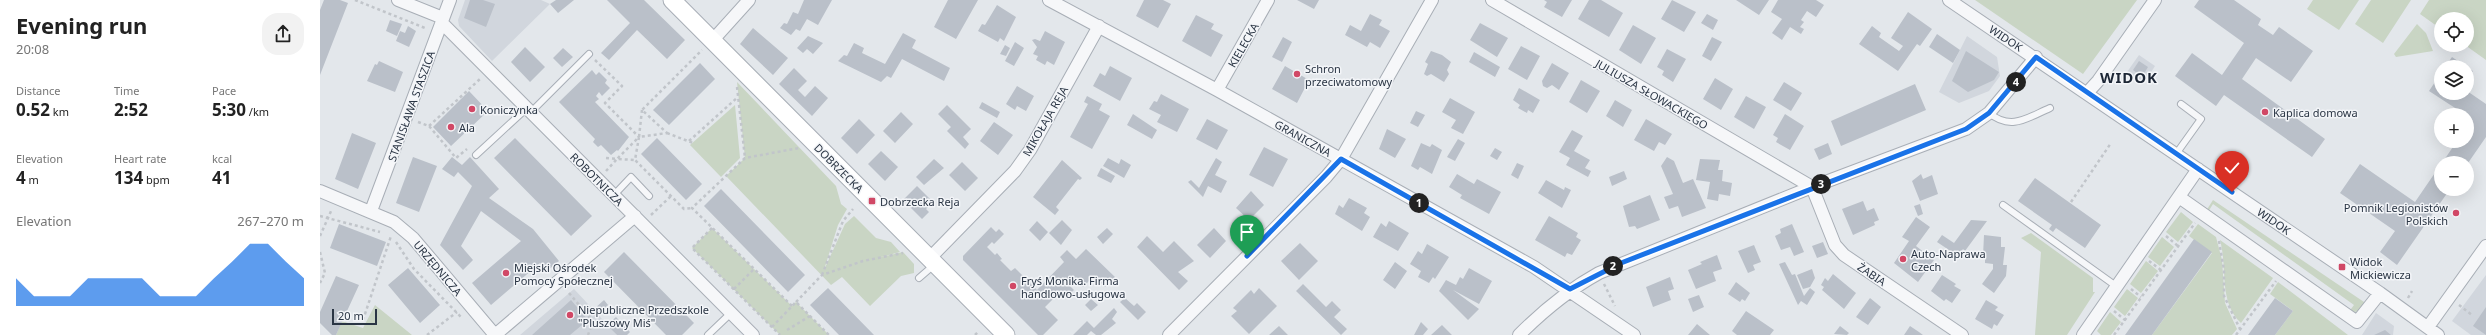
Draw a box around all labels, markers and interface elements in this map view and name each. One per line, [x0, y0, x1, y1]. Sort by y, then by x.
text: Evening run [16, 10, 147, 40]
map controls [2434, 12, 2474, 196]
button: locate [2434, 12, 2474, 52]
button: share [262, 13, 304, 55]
street label: KIELECKA [1224, 19, 1262, 70]
street label: WIDOK [1986, 22, 2026, 55]
text: 20:08 [16, 40, 49, 58]
street label: STANISŁAWA STASZICA [384, 48, 438, 164]
street label: JULIUSZA SŁOWACKIEGO [1592, 55, 1711, 132]
button: layers [2434, 60, 2474, 100]
place label: Schron przeciwatomowy [1305, 61, 1393, 89]
district label: WIDOK [2100, 67, 2158, 87]
marker: Schron przeciwatomowy [1292, 69, 1302, 79]
pin: 4 [2006, 72, 2026, 92]
text: 4 [2013, 74, 2019, 89]
street label: MIKOŁAJA REJA [1019, 82, 1072, 159]
text: Distance [16, 83, 61, 98]
text: Time [114, 83, 139, 98]
text: Pace [212, 83, 236, 98]
text: 0.52 [16, 98, 50, 121]
text: 2:52 [114, 98, 148, 121]
text: 5:30 [212, 98, 246, 121]
place label: Koniczynka [480, 102, 538, 117]
text: km [50, 104, 69, 119]
text: /km [246, 104, 269, 119]
marker: Koniczynka [467, 104, 477, 114]
place label: Kaplica domowa [2273, 105, 2358, 120]
marker: Kaplica domowa [2260, 107, 2270, 117]
button: + [2434, 108, 2474, 148]
street label: GRANICZNA [1272, 116, 1335, 160]
place label: Ala [459, 120, 475, 135]
marker: Ala [446, 122, 456, 132]
street label: DOBRZECKA [811, 140, 868, 197]
street label: ROBOTNICZA [567, 149, 627, 209]
text: Elevation [16, 151, 63, 166]
text: Heart rate [114, 151, 167, 166]
text: kcal [212, 151, 232, 166]
pin [2215, 151, 2249, 192]
button: − [2434, 156, 2474, 196]
icon: check [2221, 157, 2243, 179]
text: 4 [16, 166, 26, 189]
text: 134 [114, 166, 143, 189]
text: 41 [212, 166, 231, 189]
text: m [26, 172, 39, 187]
text: bpm [143, 172, 170, 187]
pin: 3 [1811, 174, 1831, 194]
text: 3 [1818, 176, 1824, 191]
pin: 1 [1409, 193, 1429, 213]
place label: Dobrzecka Reja [880, 194, 960, 209]
text: 1 [1416, 195, 1422, 210]
marker: Dobrzecka Reja [867, 196, 877, 206]
place label: Pomnik Legionistów Polskich [2344, 200, 2448, 228]
street label: WIDOK [2254, 204, 2294, 238]
marker: Pomnik Legionistów Polskich [2451, 208, 2461, 218]
text: Elevation [16, 212, 72, 230]
text: 267–270 m [237, 212, 304, 230]
pin [1230, 215, 1264, 256]
icon: arrive [1236, 221, 1258, 243]
street label: URZĘDNICZA [411, 237, 466, 299]
place label: Auto-Naprawa Czech [1911, 246, 1986, 274]
marker: Auto-Naprawa Czech [1898, 254, 1908, 264]
place label: Widok Mickiewicza [2350, 254, 2411, 282]
pin: 2 [1603, 256, 1623, 276]
text: 2 [1610, 258, 1616, 273]
street label: ŻABIA [1855, 259, 1890, 289]
place label: Miejski Ośrodek Pomocy Społecznej [514, 260, 613, 288]
marker: Widok Mickiewicza [2337, 262, 2347, 272]
marker: Miejski Ośrodek Pomocy Społecznej [501, 268, 511, 278]
place label: Fryś Monika. Firma handlowo-usługowa [1021, 273, 1125, 301]
marker: Fryś Monika. Firma handlowo-usługowa [1008, 281, 1018, 291]
place label: Niepubliczne Przedszkole "Pluszowy Miś" [578, 302, 709, 330]
scale bar [332, 307, 377, 326]
text: 20 m [338, 308, 364, 323]
marker: Niepubliczne Przedszkole "Pluszowy Miś" [565, 310, 575, 320]

